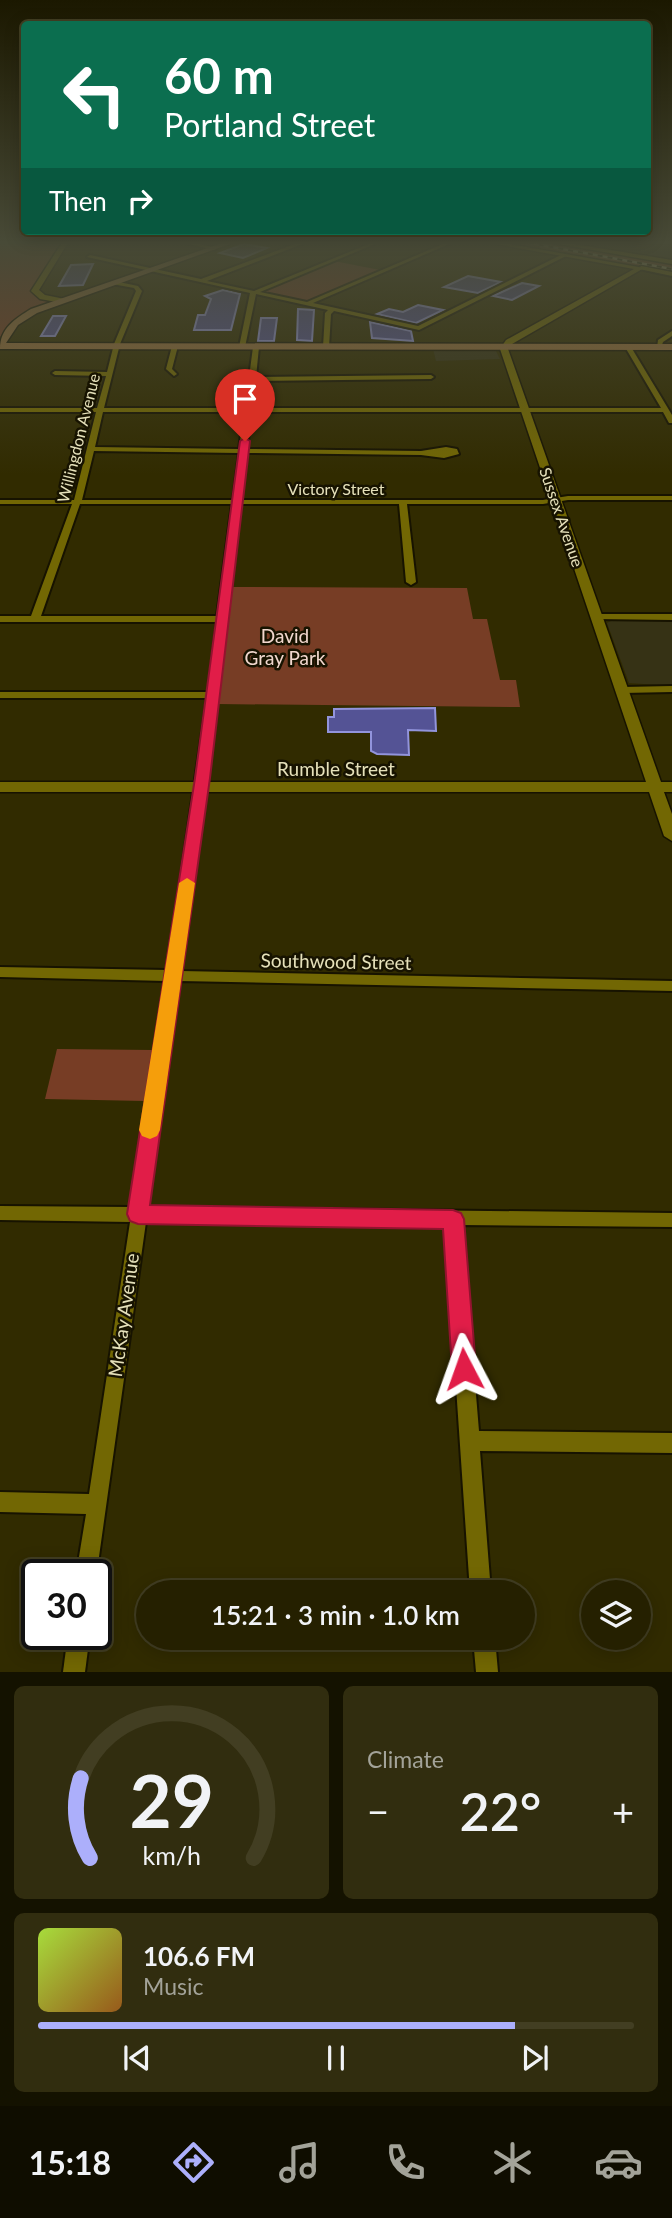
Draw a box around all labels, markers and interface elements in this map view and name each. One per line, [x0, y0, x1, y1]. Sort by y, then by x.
text: 60 m [164, 46, 274, 104]
icon: left [49, 49, 140, 140]
text: Portland Street [164, 105, 375, 144]
icon: right [121, 182, 159, 220]
text: Then [49, 185, 107, 217]
pin [215, 369, 275, 441]
street label: Willingdon Avenue [53, 371, 103, 505]
icon: arrive [226, 380, 264, 418]
street label: Sussex Avenue [536, 465, 588, 569]
street label: Victory Street [288, 479, 385, 498]
park label: David Gray Park [244, 624, 326, 669]
street label: Rumble Street [277, 757, 395, 780]
street label: Southwood Street [260, 948, 412, 974]
street label: McKay Avenue [103, 1252, 143, 1378]
position arrow [427, 1332, 501, 1406]
speed limit sign: 30 [21, 1559, 112, 1650]
map controls [581, 1580, 651, 1650]
button: layers [581, 1580, 651, 1650]
text: 15:21 · 3 min · 1.0 km [211, 1599, 460, 1631]
text: Climate [367, 1745, 444, 1773]
text: 29 [129, 1757, 214, 1845]
text: 22° [460, 1780, 541, 1842]
text: − [367, 1788, 389, 1834]
text: + [612, 1788, 634, 1834]
text: km/h [142, 1840, 201, 1870]
text: 106.6 FM [143, 1940, 255, 1972]
text: Music [143, 1972, 203, 2000]
icon: previous [118, 2039, 156, 2077]
icon: pause [317, 2039, 355, 2077]
icon: next [516, 2039, 554, 2077]
icon: directions [169, 2138, 218, 2187]
icon: music [275, 2138, 324, 2187]
icon: phone [381, 2138, 430, 2187]
icon: climate [488, 2138, 537, 2187]
icon: car [594, 2138, 643, 2187]
text: 15:18 [29, 2143, 111, 2182]

